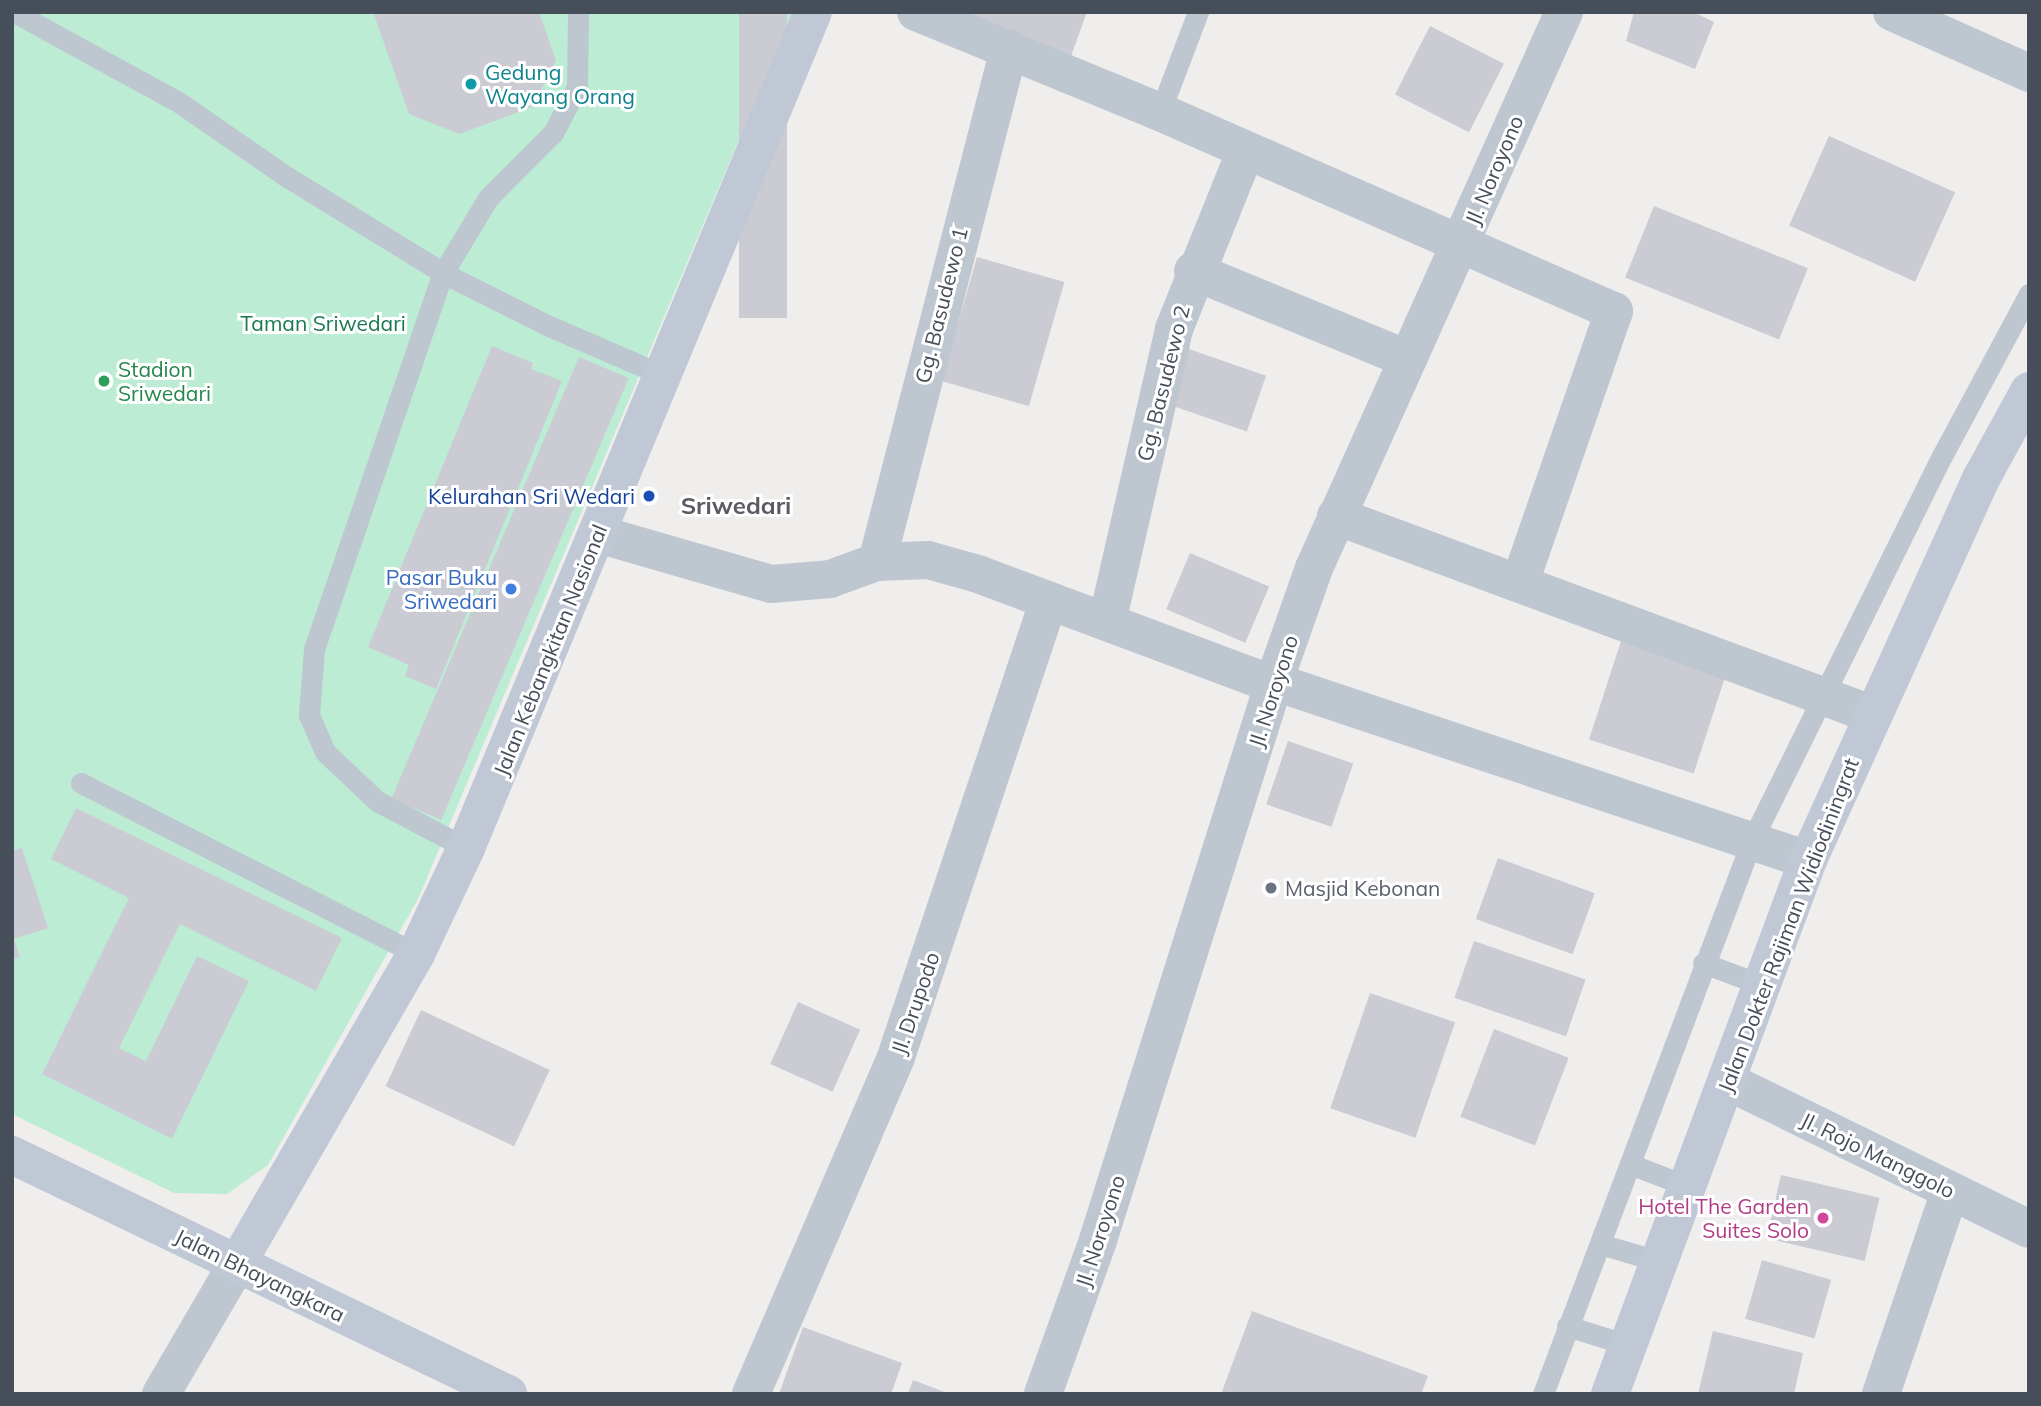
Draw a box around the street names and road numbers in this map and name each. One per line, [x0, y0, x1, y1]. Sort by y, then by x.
street label: Jl. Noroyono [1460, 111, 1528, 229]
street label: Gg. Basudewo 1 [909, 224, 973, 386]
street label: Gg. Basudewo 2 [1131, 302, 1195, 464]
street label: Jalan Kebangkitan Nasional [488, 521, 612, 779]
street label: Jl. Noroyono [1243, 632, 1303, 750]
street label: Jalan Dokter Rajiman Widiodiningrat [1712, 754, 1864, 1096]
street label: Jl. Drupodo [886, 948, 944, 1058]
street label: Jl. Rojo Manggolo [1797, 1107, 1959, 1203]
street label: Jl. Noroyono [1070, 1172, 1130, 1290]
street label: Jalan Bhayangkara [171, 1223, 349, 1327]

